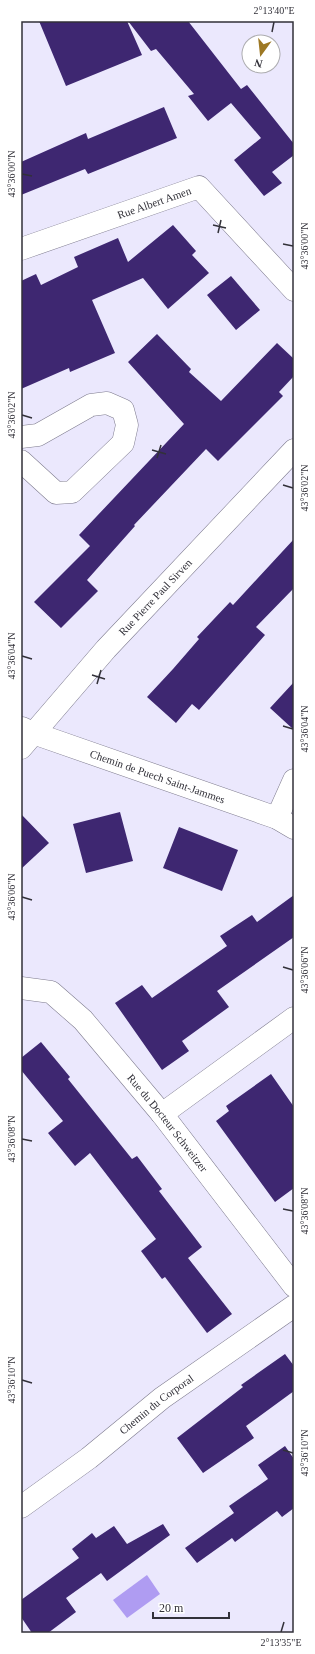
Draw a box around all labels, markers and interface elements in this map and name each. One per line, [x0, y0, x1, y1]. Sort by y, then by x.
text: 2°13'40"E [254, 5, 295, 16]
north arrow [241, 34, 281, 74]
text: N [253, 57, 264, 70]
text: 43°36'00"N [6, 150, 17, 198]
street label: Rue Albert Amen [116, 184, 193, 221]
text: 43°36'00"N [299, 222, 310, 270]
text: 43°36'02"N [6, 391, 17, 439]
text: 43°36'02"N [299, 464, 310, 512]
street label: Rue Pierre Paul Sirven [116, 556, 194, 638]
text: 43°36'04"N [6, 632, 17, 680]
text: 43°36'04"N [299, 705, 310, 753]
street label: Chemin de Puech Saint-Jammes [88, 747, 227, 805]
text: 43°36'06"N [6, 873, 17, 921]
text: 43°36'06"N [299, 946, 310, 994]
street label: Rue du Docteur Schweitzer [125, 1072, 210, 1174]
text: 43°36'08"N [6, 1115, 17, 1163]
text: 43°36'08"N [299, 1187, 310, 1235]
text: 43°36'10"N [6, 1356, 17, 1404]
street label: Chemin du Corporal [117, 1372, 196, 1437]
text: 43°36'10"N [299, 1429, 310, 1477]
scale bar [153, 1594, 229, 1620]
text: 20 m [159, 1601, 184, 1615]
text: 2°13'35"E [261, 1637, 302, 1648]

